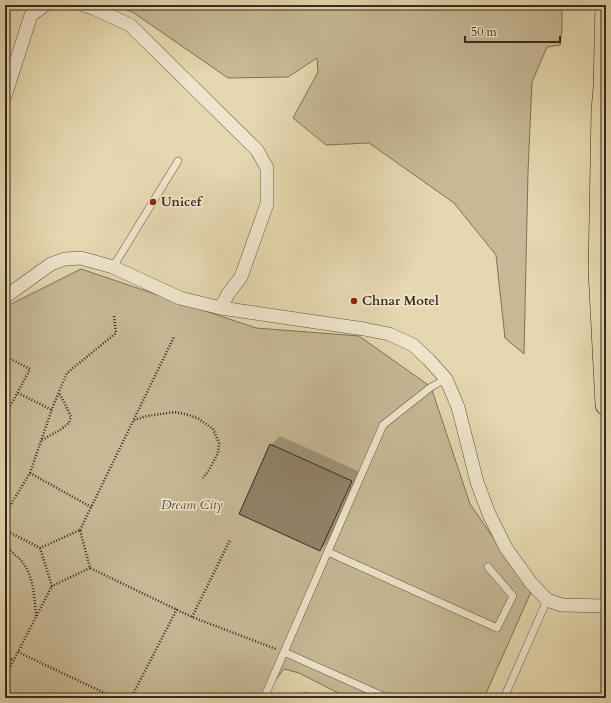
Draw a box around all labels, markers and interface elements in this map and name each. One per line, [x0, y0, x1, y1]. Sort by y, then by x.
scale bar [465, 18, 560, 44]
text: 50 m [471, 24, 498, 40]
place label: Unicef [161, 193, 204, 211]
marker: Unicef [148, 197, 158, 207]
place label: Chnar Motel [362, 292, 439, 310]
marker: Chnar Motel [349, 296, 359, 306]
park label: Dream City [161, 496, 224, 514]

